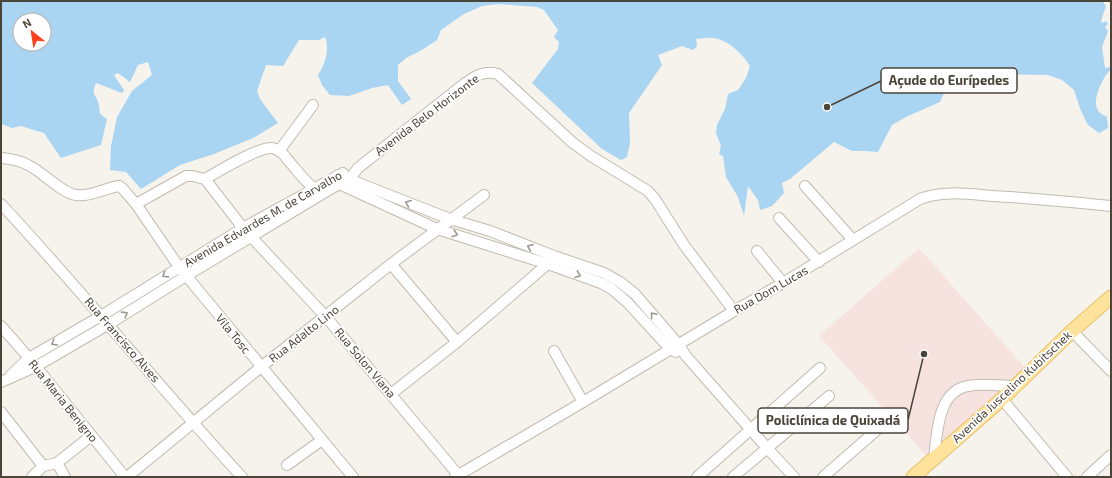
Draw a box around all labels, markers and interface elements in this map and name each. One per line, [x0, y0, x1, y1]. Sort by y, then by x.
north arrow [12, 12, 52, 52]
text: N [20, 15, 33, 31]
callout: Açude do Eurípedes [881, 68, 1017, 93]
street label: Avenida Belo Horizonte [372, 71, 481, 158]
text: Açude do Eurípedes [889, 72, 1009, 89]
street label: Avenida Edvardes M. de Carvalho [181, 167, 344, 269]
one-way arrow [405, 199, 412, 207]
one-way arrow [451, 229, 458, 238]
one-way arrow [527, 243, 534, 251]
street label: Rua Dom Lucas [731, 262, 810, 316]
one-way arrow [575, 270, 582, 279]
one-way arrow [162, 271, 169, 278]
street label: Rua Francisco Alves [82, 294, 163, 385]
street label: Rua Adalto Lino [266, 302, 341, 365]
street label: Vila Tosc [213, 311, 254, 356]
one-way arrow [120, 312, 127, 319]
one-way arrow [651, 312, 658, 320]
street label: Rua Solon Viana [332, 324, 399, 400]
street label: Avenida Juscelino Kubitschek [949, 327, 1074, 445]
one-way arrow [51, 339, 58, 346]
street label: Rua Maria Benigno [26, 356, 101, 445]
callout: Policlínica de Quixadá [758, 408, 908, 433]
text: Policlínica de Quixadá [766, 412, 900, 429]

